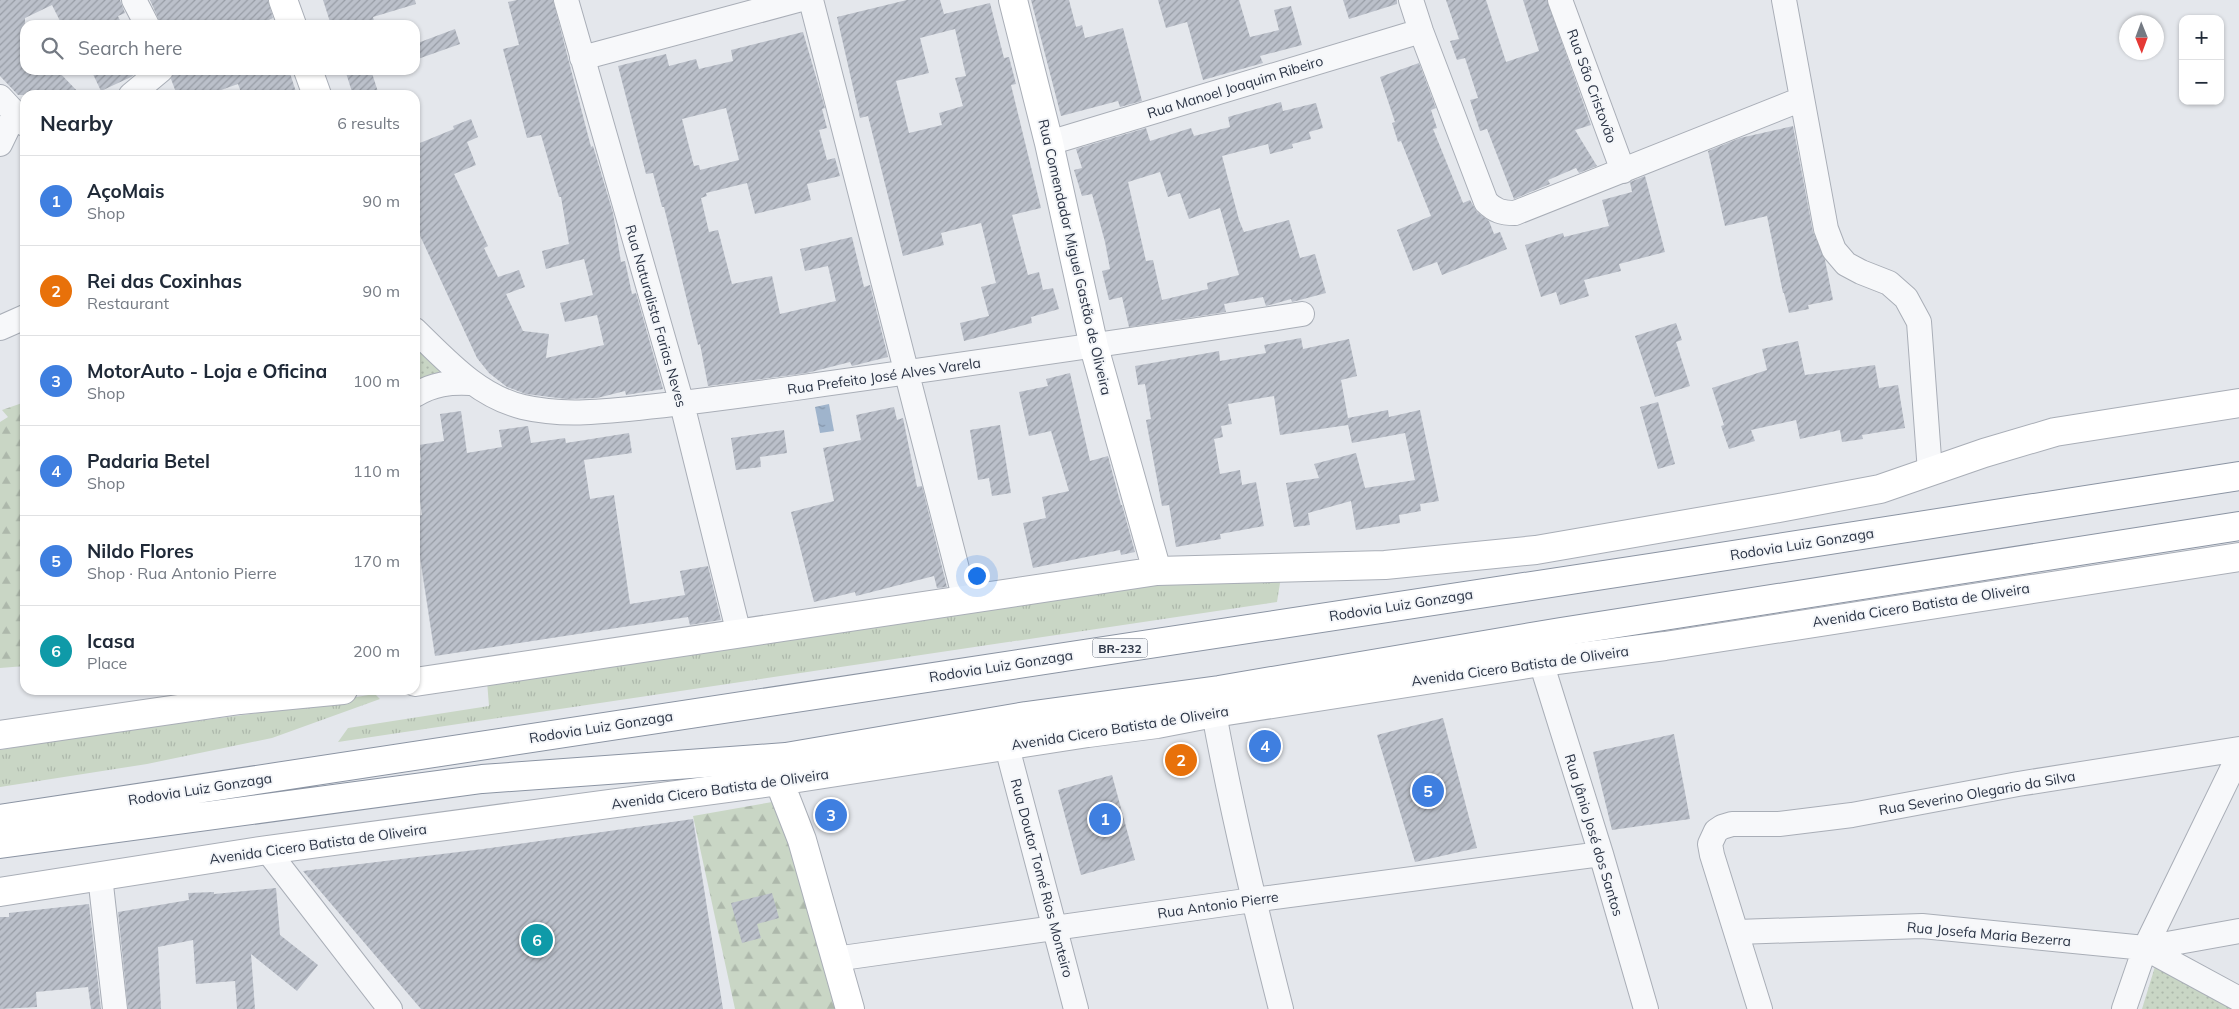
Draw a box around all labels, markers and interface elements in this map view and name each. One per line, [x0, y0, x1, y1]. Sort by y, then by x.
north arrow [2119, 15, 2164, 60]
map controls [2179, 15, 2224, 105]
button: + [2179, 15, 2224, 60]
search box [20, 20, 420, 75]
street label: Rua São Cristovão [1563, 27, 1621, 145]
icon: search [38, 34, 66, 62]
text: Search here [78, 36, 182, 60]
street label: Rua Manoel Joaquim Ribeiro [1145, 52, 1325, 122]
button: − [2179, 60, 2224, 105]
text: Nearby [40, 110, 113, 136]
text: 6 results [337, 113, 400, 133]
street label: Rua Comendador Miguel Gastão de Oliveira [1034, 117, 1116, 397]
text: AçoMais [87, 179, 165, 203]
text: 1 [51, 191, 61, 211]
text: 90 m [363, 191, 400, 211]
text: Shop [87, 203, 125, 223]
street label: Rua Naturalista Farias Neves [621, 223, 691, 409]
text: Rei das Coxinhas [87, 269, 242, 293]
text: 2 [51, 281, 61, 301]
text: 90 m [363, 281, 400, 301]
text: Restaurant [87, 293, 169, 313]
street label: Rua Prefeito José Alves Varela [786, 354, 982, 398]
text: MotorAuto - Loja e Oficina [87, 359, 327, 383]
text: 3 [51, 371, 61, 391]
text: 100 m [353, 371, 400, 391]
text: Shop [87, 383, 125, 403]
text: Padaria Betel [87, 449, 210, 473]
text: 4 [51, 461, 61, 481]
text: 110 m [353, 461, 400, 481]
text: Shop [87, 473, 125, 493]
street label: Rodovia Luiz Gonzaga [1729, 524, 1875, 564]
text: Nildo Flores [87, 539, 194, 563]
text: 5 [51, 551, 61, 571]
text: 170 m [353, 551, 400, 571]
text: Shop · Rua Antonio Pierre [87, 563, 277, 583]
your location [964, 563, 990, 589]
street label: Avenida Cicero Batista de Oliveira [1811, 579, 2031, 631]
street label: Rodovia Luiz Gonzaga [1328, 585, 1474, 625]
text: Icasa [87, 629, 135, 653]
road number: BR-232 [1092, 638, 1148, 658]
text: 6 [51, 641, 61, 661]
text: 200 m [353, 641, 400, 661]
street label: Avenida Cicero Batista de Oliveira [1410, 642, 1630, 690]
street label: Rodovia Luiz Gonzaga [928, 646, 1074, 686]
text: Place [87, 653, 127, 673]
street label: Avenida Cicero Batista de Oliveira [1010, 702, 1230, 754]
street label: Rodovia Luiz Gonzaga [528, 707, 674, 747]
pin: 4 [1249, 727, 1281, 765]
pin: 2 [1165, 741, 1197, 779]
street label: Rua Jânio José dos Santos [1561, 752, 1627, 918]
street label: Avenida Cicero Batista de Oliveira [610, 765, 830, 813]
street label: Rua Severino Olegario da Silva [1877, 767, 2077, 819]
street label: Rodovia Luiz Gonzaga [127, 769, 273, 809]
pin: 5 [1412, 772, 1444, 810]
street label: Rua Doutor Tomé Rios Monteiro [1007, 776, 1077, 980]
pin: 3 [815, 796, 847, 834]
pin: 1 [1089, 800, 1121, 838]
street label: Avenida Cicero Batista de Oliveira [208, 820, 428, 868]
street label: Rua Antonio Pierre [1156, 888, 1280, 922]
street label: Rua Josefa Maria Bezerra [1906, 918, 2072, 950]
pin: 6 [521, 921, 553, 959]

